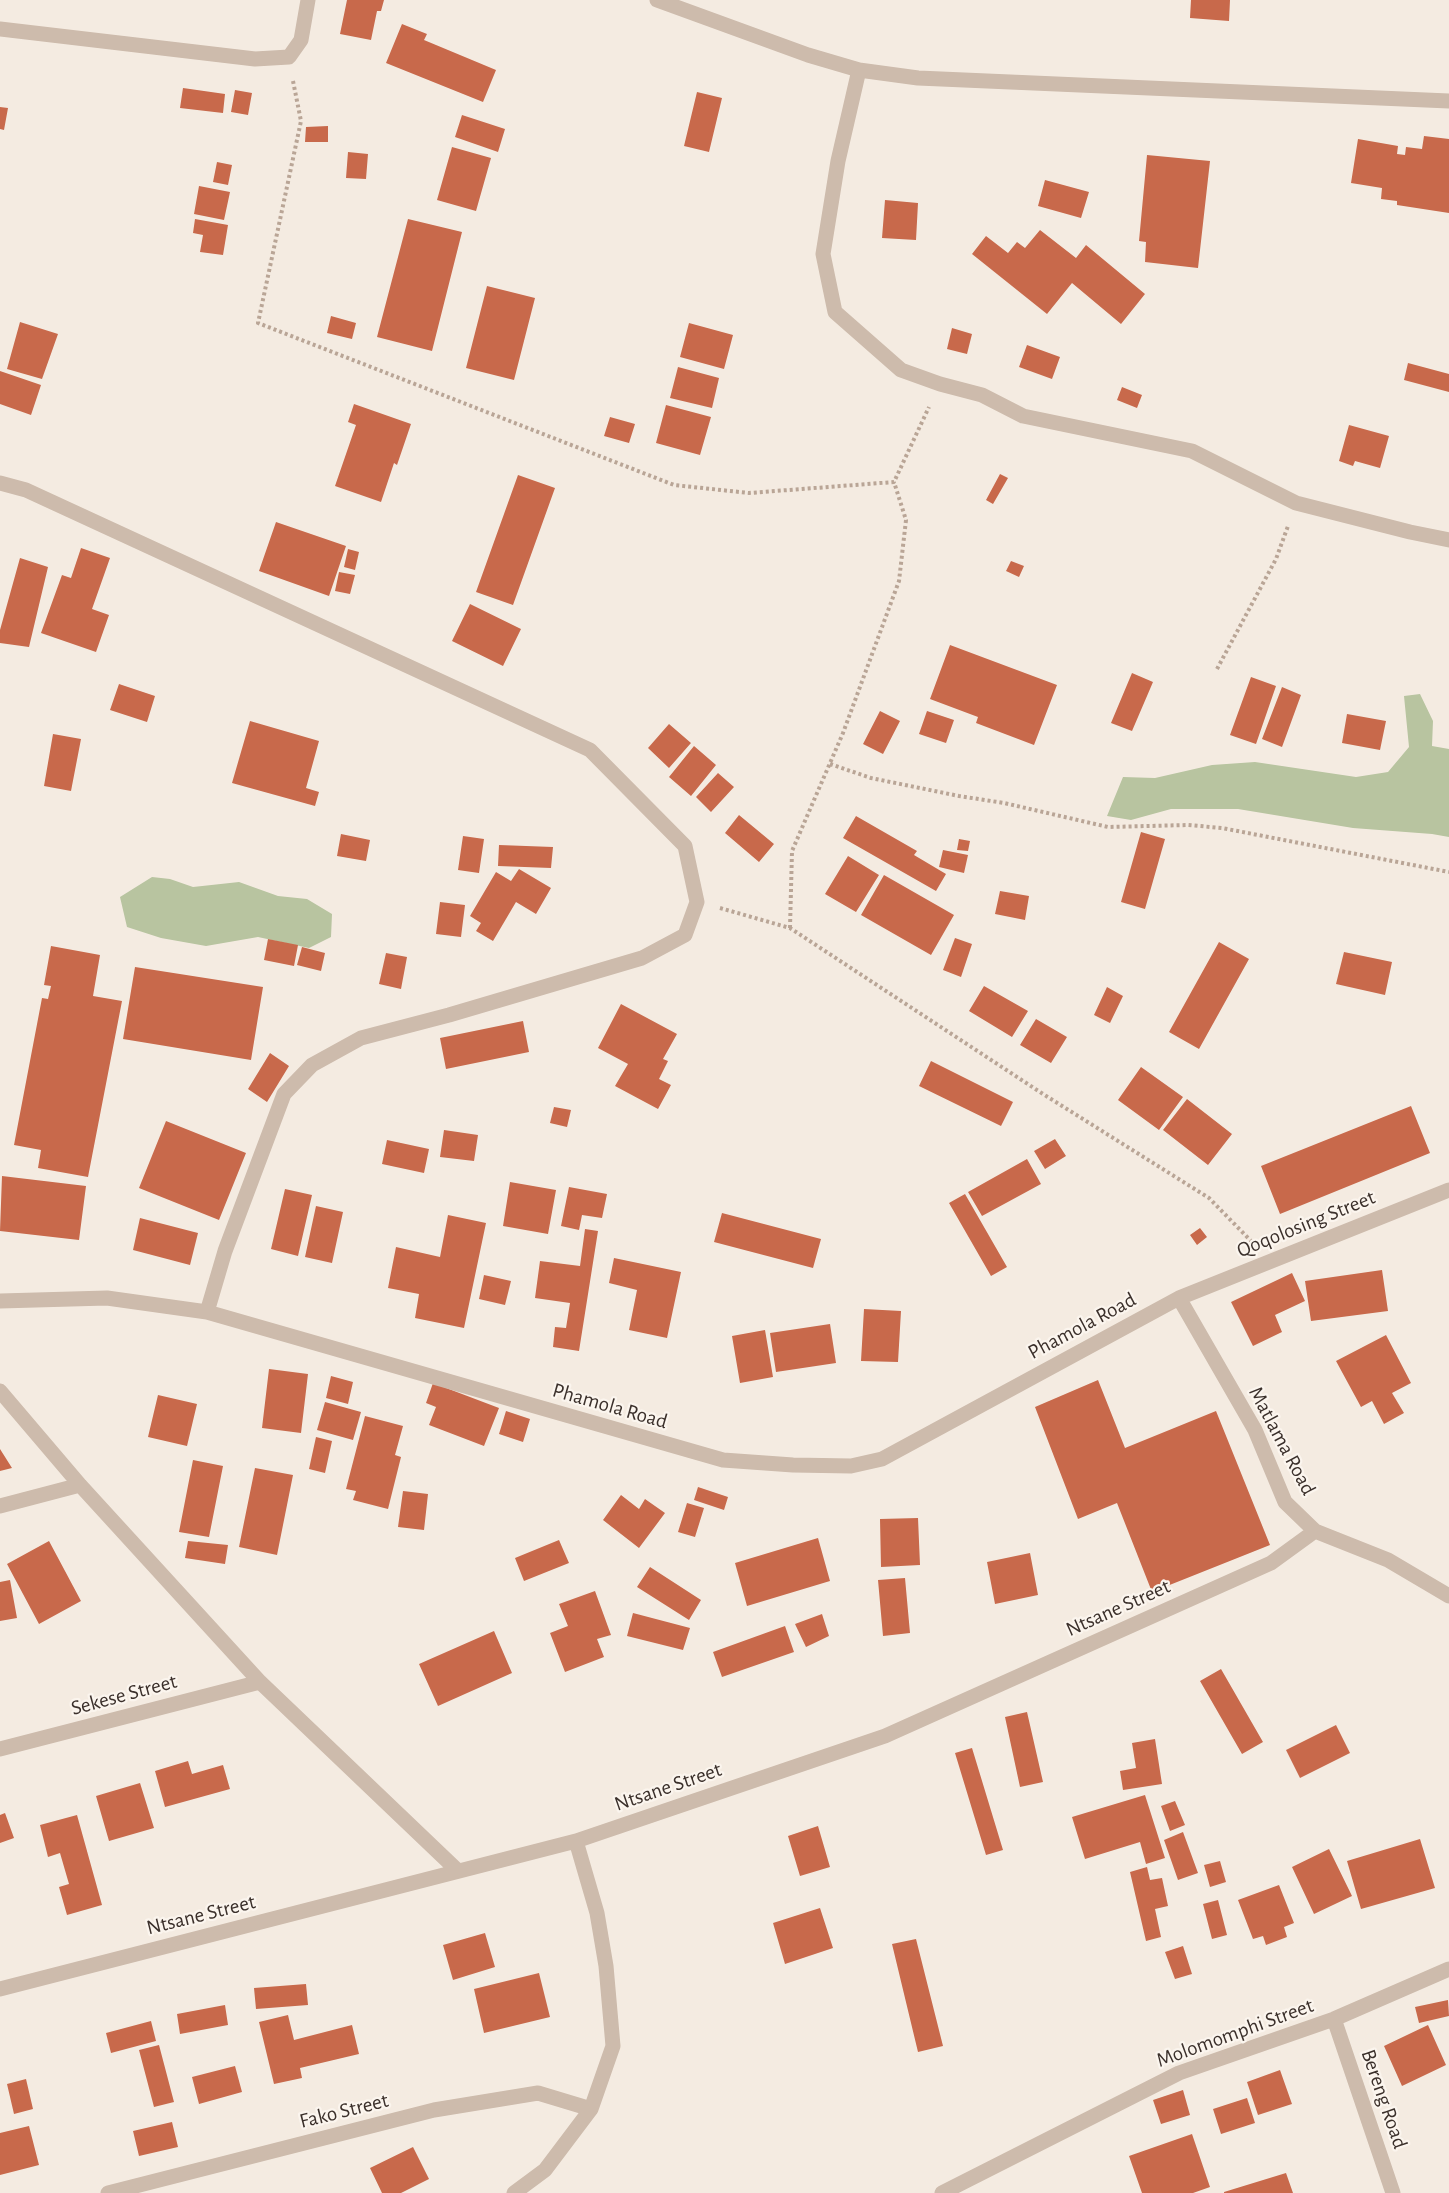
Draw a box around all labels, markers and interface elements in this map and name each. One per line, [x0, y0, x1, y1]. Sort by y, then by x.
street label: Qoqolosing Street [1233, 1185, 1379, 1263]
street label: Phamola Road [1024, 1287, 1140, 1365]
street label: Phamola Road [550, 1378, 670, 1434]
street label: Matlama Road [1243, 1382, 1321, 1500]
street label: Ntsane Street [1062, 1574, 1174, 1642]
street label: Sekese Street [68, 1669, 180, 1721]
street label: Ntsane Street [611, 1757, 725, 1817]
street label: Ntsane Street [144, 1889, 258, 1941]
street label: Molomomphi Street [1153, 1993, 1317, 2073]
street label: Bereng Road [1355, 2046, 1413, 2152]
street label: Fako Street [297, 2088, 391, 2134]

